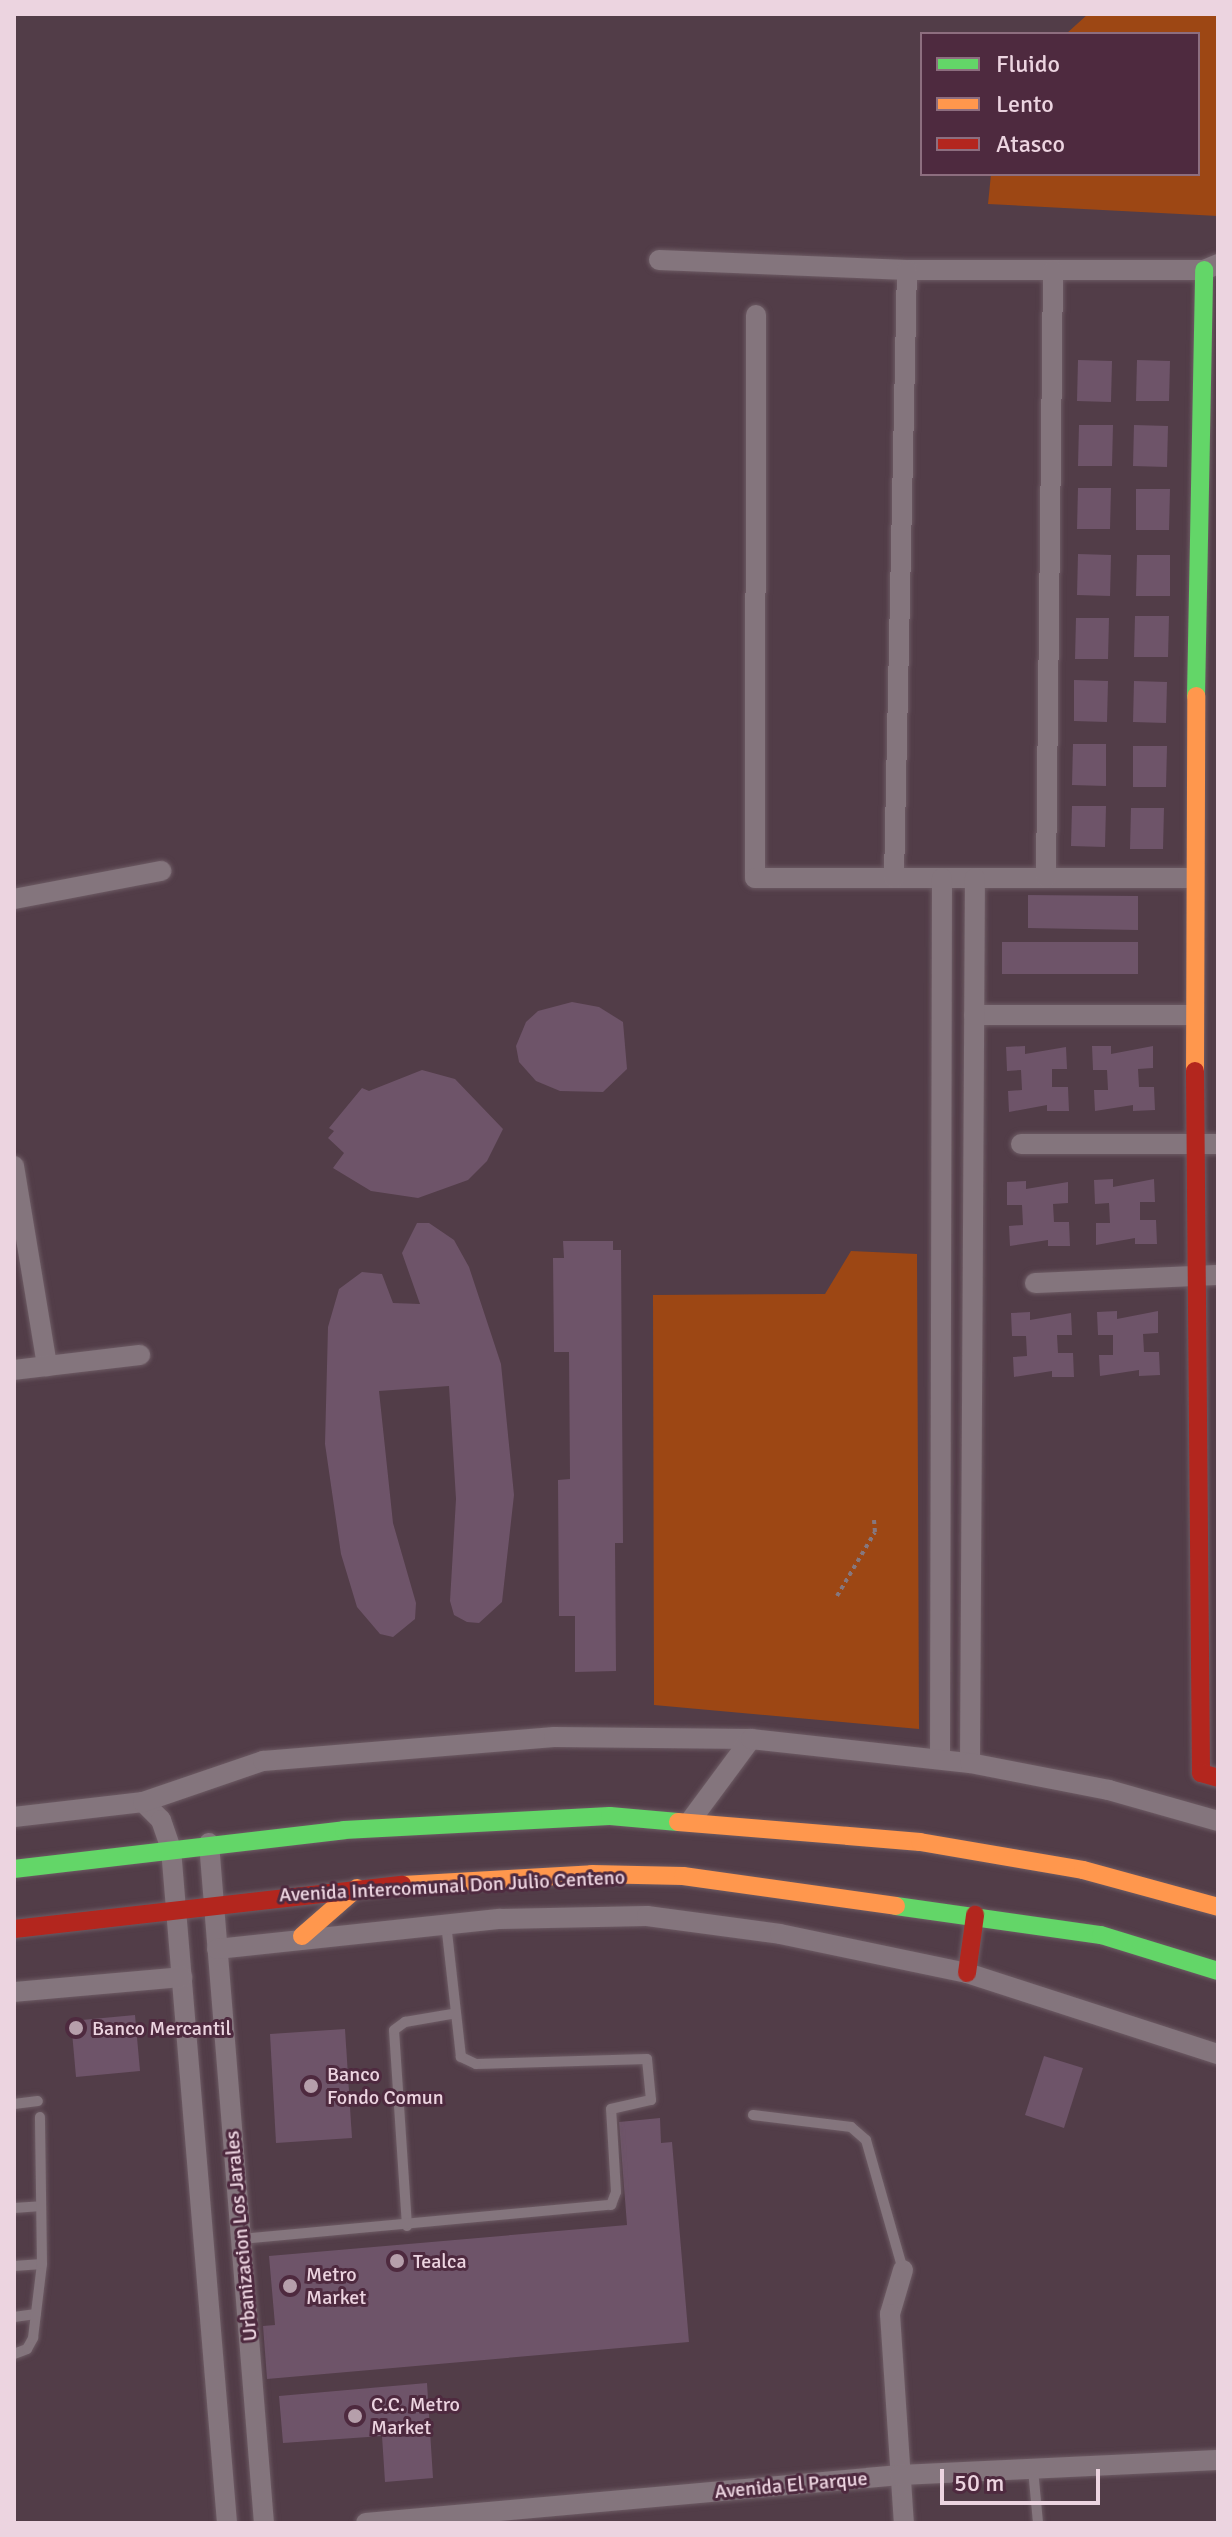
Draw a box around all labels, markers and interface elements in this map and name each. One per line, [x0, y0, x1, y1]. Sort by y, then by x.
legend [920, 32, 1200, 176]
text: Fluido [996, 49, 1060, 79]
text: Lento [996, 89, 1054, 119]
text: Atasco [996, 129, 1065, 159]
street label: Avenida Intercomunal Don Julio Centeno [278, 1865, 626, 1907]
place label: Banco Mercantil [92, 2016, 231, 2040]
marker: Banco Mercantil [67, 2019, 85, 2037]
place label: Banco Fondo Comun [327, 2062, 444, 2109]
marker: Banco Fondo Comun [302, 2077, 320, 2095]
street label: Urbanizacion Los Jarales [220, 2130, 262, 2342]
place label: Tealca [413, 2249, 467, 2273]
marker: Tealca [388, 2252, 406, 2270]
place label: Metro Market [306, 2262, 366, 2309]
marker: Metro Market [281, 2277, 299, 2295]
place label: C.C. Metro Market [371, 2392, 460, 2439]
marker: C.C. Metro Market [346, 2407, 364, 2425]
scale bar [944, 2453, 1104, 2503]
street label: Avenida El Parque [713, 2466, 869, 2504]
text: 50 m [954, 2468, 1004, 2498]

